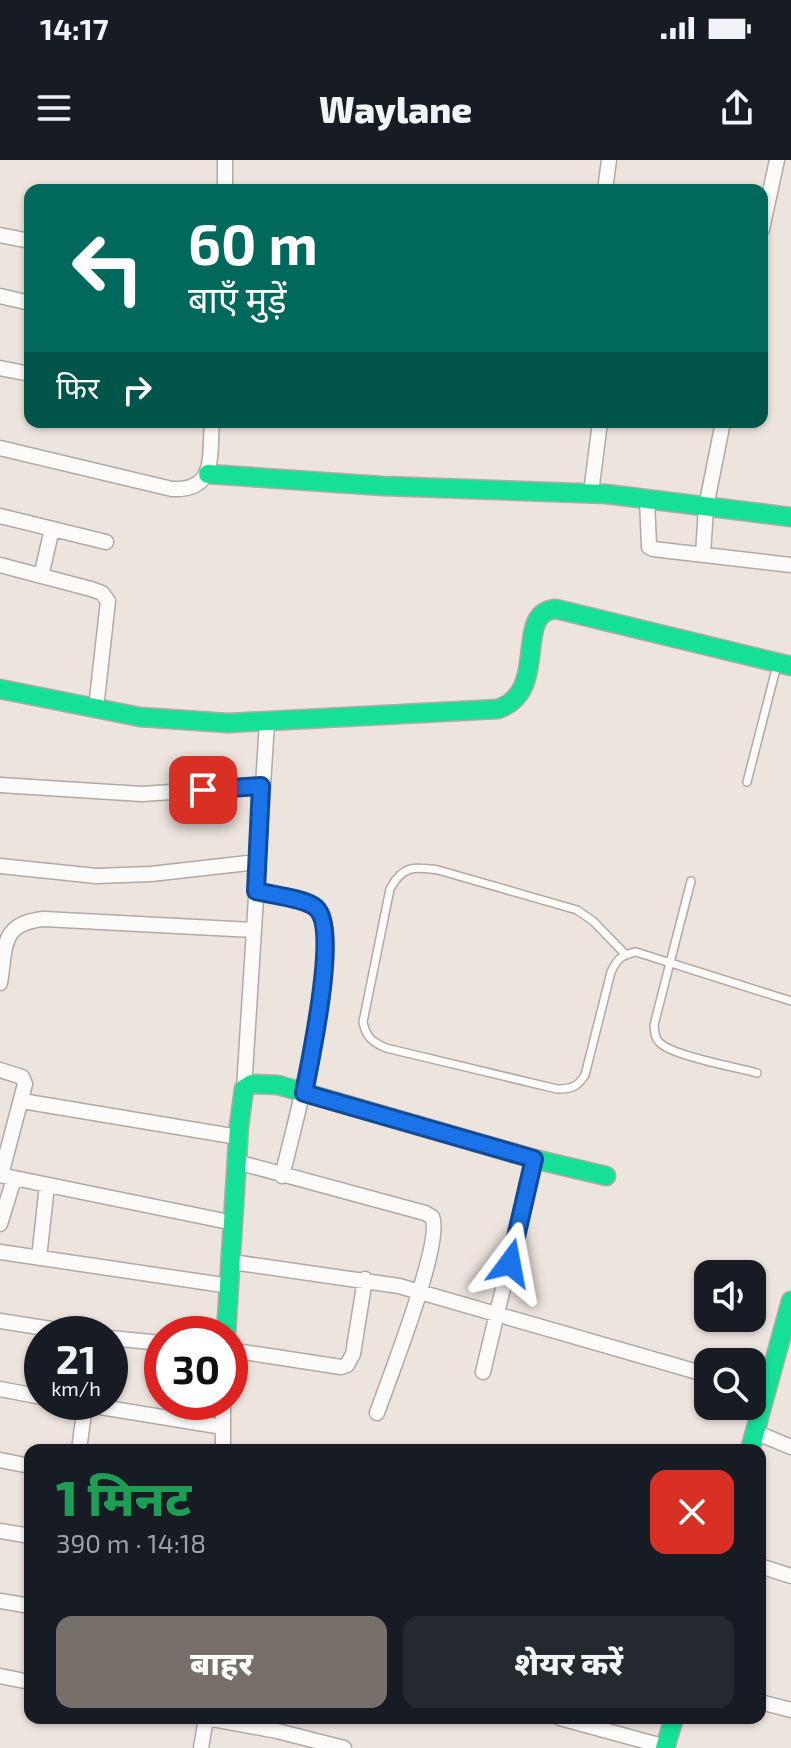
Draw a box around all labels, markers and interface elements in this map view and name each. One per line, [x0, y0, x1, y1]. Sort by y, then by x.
text: 14:17 [40, 10, 109, 46]
icon: menu [32, 86, 76, 130]
icon: share [715, 86, 759, 130]
text: Waylane [319, 87, 472, 130]
text: 60 m [188, 209, 318, 276]
icon: left [56, 216, 160, 320]
text: बाएँ मुड़ें [188, 277, 287, 320]
icon: right [115, 368, 159, 412]
text: फिर [56, 369, 99, 405]
pin [169, 756, 237, 824]
icon: arrive [181, 768, 225, 812]
position arrow [468, 1221, 552, 1305]
map controls [694, 1260, 766, 1420]
button: sound [694, 1260, 766, 1332]
speed limit sign: 30 [144, 1316, 248, 1420]
text: 21 [56, 1334, 96, 1382]
button: search [694, 1348, 766, 1420]
text: km/h [51, 1376, 101, 1400]
text: 1 मिनट [56, 1468, 191, 1526]
button: close [650, 1470, 734, 1554]
text: 390 m · 14:18 [56, 1527, 206, 1558]
button: बाहर [56, 1616, 387, 1708]
button: शेयर करें [403, 1616, 734, 1708]

